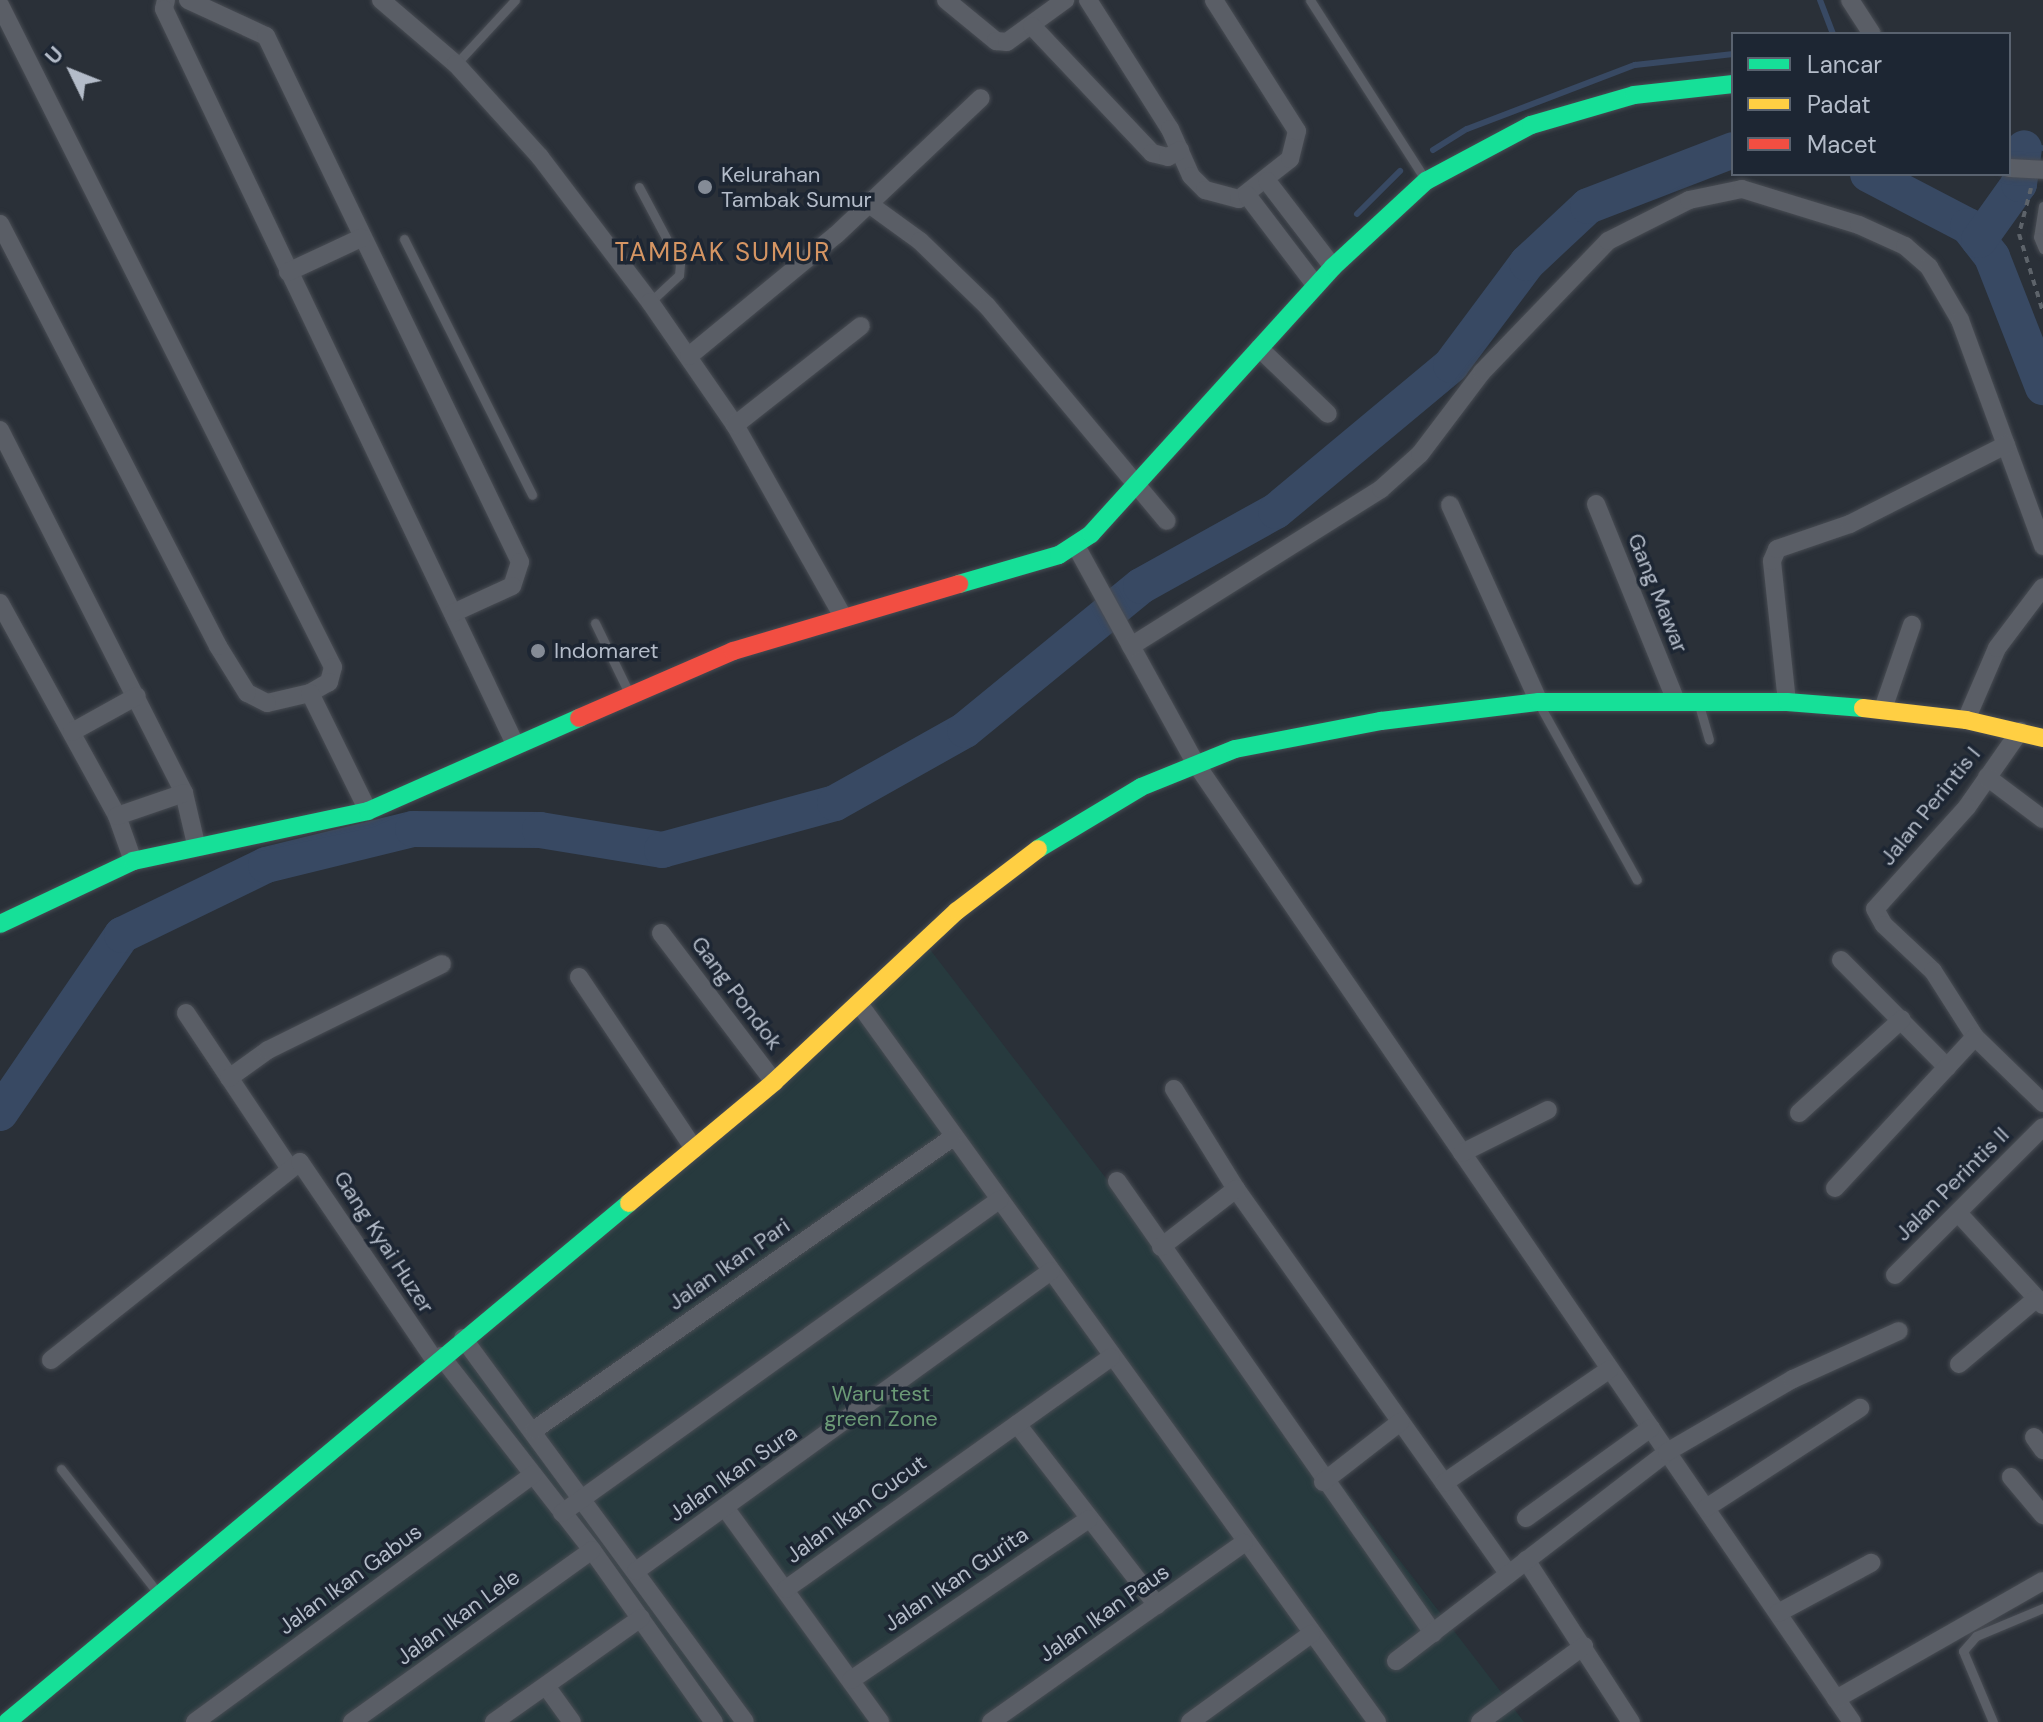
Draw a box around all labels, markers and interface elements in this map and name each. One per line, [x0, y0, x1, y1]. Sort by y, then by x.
north arrow [32, 32, 112, 112]
legend [1731, 32, 2011, 176]
text: U [38, 40, 70, 71]
text: Lancar [1807, 49, 1882, 80]
text: Padat [1807, 89, 1871, 120]
text: Macet [1807, 129, 1877, 160]
place label: Kelurahan Tambak Sumur [721, 161, 872, 212]
marker: Kelurahan Tambak Sumur [696, 178, 714, 196]
district label: TAMBAK SUMUR [615, 237, 831, 269]
street label: Gang Mawar [1622, 530, 1694, 656]
place label: Indomaret [554, 638, 659, 664]
marker: Indomaret [529, 642, 547, 660]
street label: Jalan Perintis I [1874, 741, 1986, 871]
street label: Gang Pondok [686, 931, 788, 1055]
street label: Jalan Perintis II [1890, 1122, 2014, 1246]
street label: Gang Kyai Huzer [328, 1166, 440, 1318]
street label: Jalan Ikan Pari [663, 1212, 795, 1316]
park label: Waru test green Zone [824, 1380, 938, 1432]
street label: Jalan Ikan Sura [664, 1419, 802, 1527]
street label: Jalan Ikan Cucut [781, 1449, 931, 1569]
street label: Jalan Ikan Gabus [273, 1518, 427, 1640]
street label: Jalan Ikan Gurita [879, 1521, 1033, 1637]
street label: Jalan Ikan Paus [1034, 1558, 1174, 1668]
street label: Jalan Ikan Lele [391, 1563, 525, 1671]

